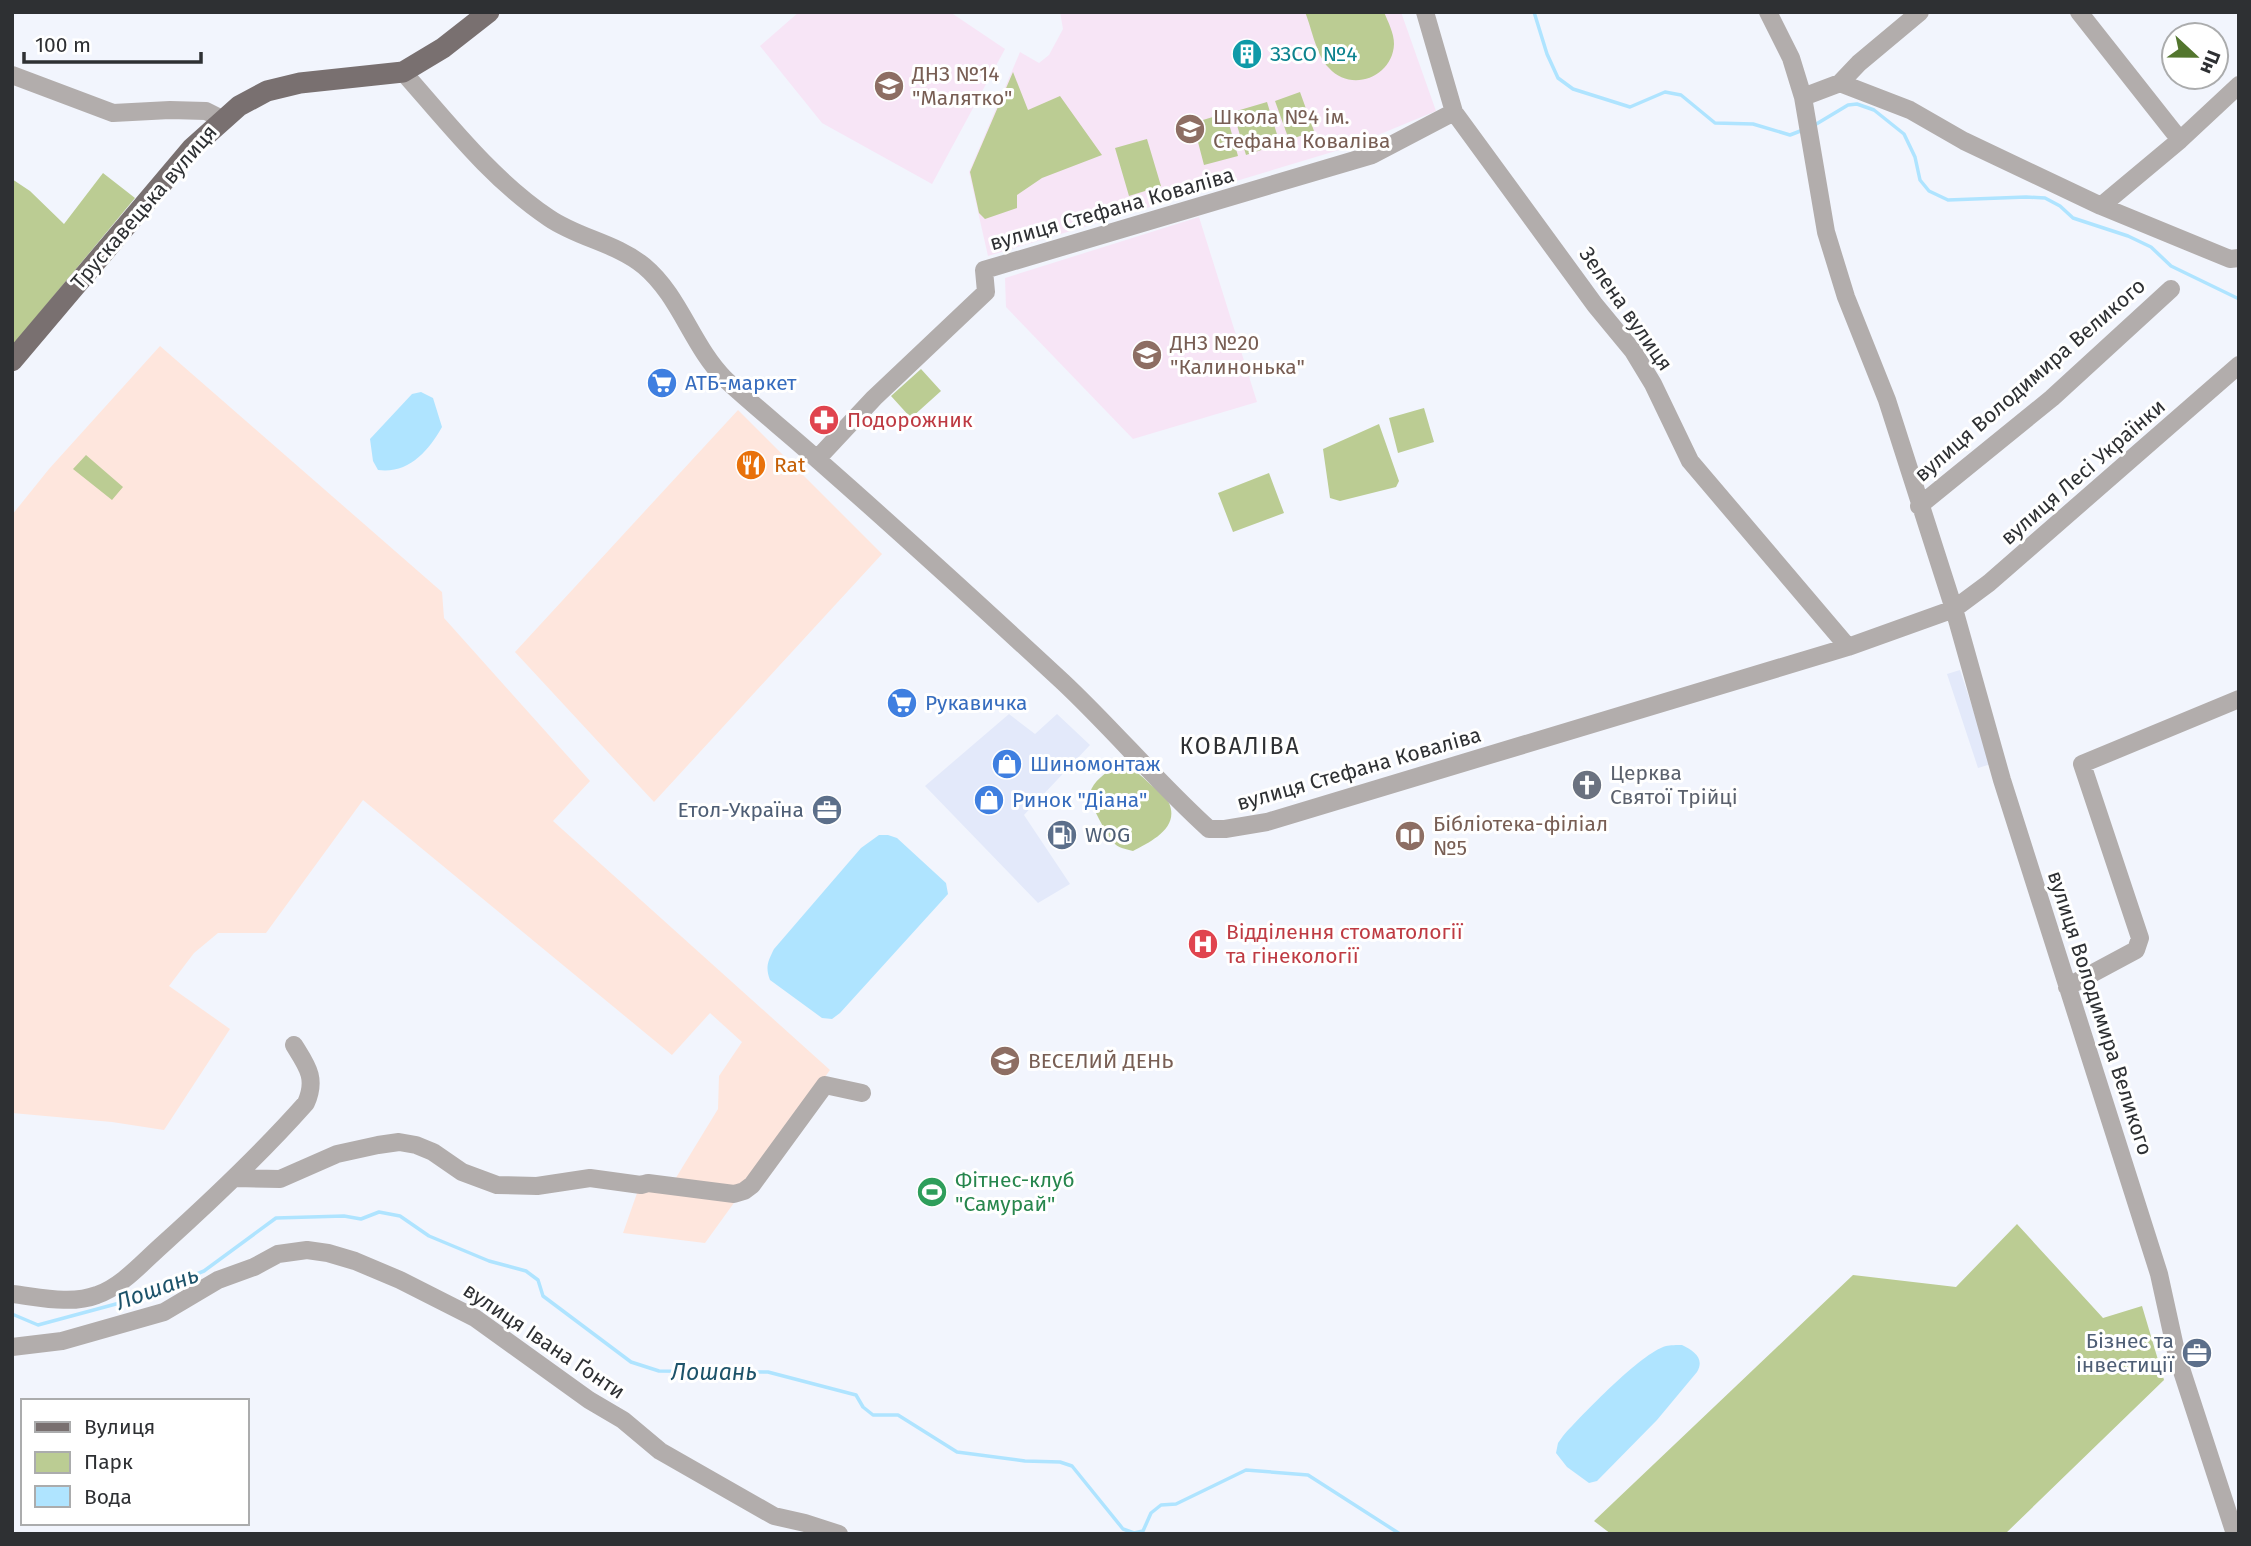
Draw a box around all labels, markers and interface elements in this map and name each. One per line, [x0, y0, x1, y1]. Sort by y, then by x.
scale bar [24, 21, 201, 65]
north arrow [2160, 21, 2230, 91]
text: 100 m [35, 32, 91, 58]
building icon: ЗЗСО №4 [1230, 37, 1264, 71]
place label: ЗЗСО №4 [1270, 41, 1357, 67]
text: Пн [2195, 47, 2225, 78]
place label: ДНЗ №14 "Малятко" [911, 61, 1012, 111]
school or university icon: ДНЗ №14 "Малятко" [872, 69, 906, 103]
place label: Школа №4 ім. Стефана Коваліва [1213, 104, 1390, 154]
school or university icon: Школа №4 ім. Стефана Коваліва [1173, 112, 1207, 146]
street label: Трускавецька вулиця [65, 119, 223, 295]
street label: вулиця Стефана Коваліва [987, 162, 1237, 256]
street label: Зелена вулиця [1574, 242, 1678, 376]
street label: вулиця Володимира Великого [1909, 273, 2151, 487]
place label: ДНЗ №20 "Калинонька" [1169, 330, 1305, 380]
school or university icon: ДНЗ №20 "Калинонька" [1130, 338, 1164, 372]
supermarket icon: АТБ-маркет [645, 366, 679, 400]
place label: АТБ-маркет [685, 370, 797, 396]
street label: вулиця Лесі Українки [1995, 393, 2171, 551]
pharmacy icon: Подорожник [807, 403, 841, 437]
place label: Подорожник [847, 407, 973, 433]
restaurant icon: Rat [734, 448, 768, 482]
place label: Rat [774, 452, 806, 478]
supermarket icon: Рукавичка [885, 686, 919, 720]
place label: Рукавичка [925, 690, 1027, 716]
street label: вулиця Стефана Коваліва [1234, 722, 1484, 816]
district label: КОВАЛІВА [1179, 732, 1301, 760]
shop icon: Шиномонтаж [990, 747, 1024, 781]
place label: Шиномонтаж [1030, 751, 1161, 777]
place label: Церква Святої Трійці [1610, 760, 1738, 810]
church icon: Церква Святої Трійці [1570, 768, 1604, 802]
shop icon: Ринок "Діана" [972, 783, 1006, 817]
place label: Ринок "Діана" [1012, 787, 1147, 813]
office icon: Етол-Україна [810, 793, 844, 827]
place label: Етол-Україна [678, 797, 804, 823]
place label: Бібліотека-філіал №5 [1433, 811, 1608, 861]
fuel station icon: WOG [1045, 818, 1079, 852]
library icon: Бібліотека-філіал №5 [1393, 819, 1427, 853]
place label: WOG [1085, 822, 1130, 848]
street label: вулиця Володимира Великого [2042, 868, 2158, 1158]
place label: Відділення стоматології та гінекології [1226, 919, 1464, 969]
hospital icon: Відділення стоматології та гінекології [1186, 927, 1220, 961]
school or university icon: ВЕСЕЛИЙ ДЕНЬ [988, 1044, 1022, 1078]
place label: ВЕСЕЛИЙ ДЕНЬ [1028, 1048, 1173, 1074]
place label: Фітнес-клуб "Самурай" [955, 1167, 1075, 1217]
sports icon: Фітнес-клуб "Самурай" [915, 1175, 949, 1209]
water label: Лошань [111, 1260, 202, 1316]
street label: вулиця Івана Ґонти [458, 1277, 630, 1405]
place label: Бізнес та інвестиції [2076, 1328, 2175, 1378]
office icon: Бізнес та інвестиції [2180, 1336, 2214, 1370]
water label: Лошань [670, 1358, 757, 1386]
legend [21, 1399, 248, 1525]
text: Вулиця [84, 1414, 155, 1440]
text: Парк [84, 1449, 133, 1475]
text: Вода [84, 1484, 132, 1510]

